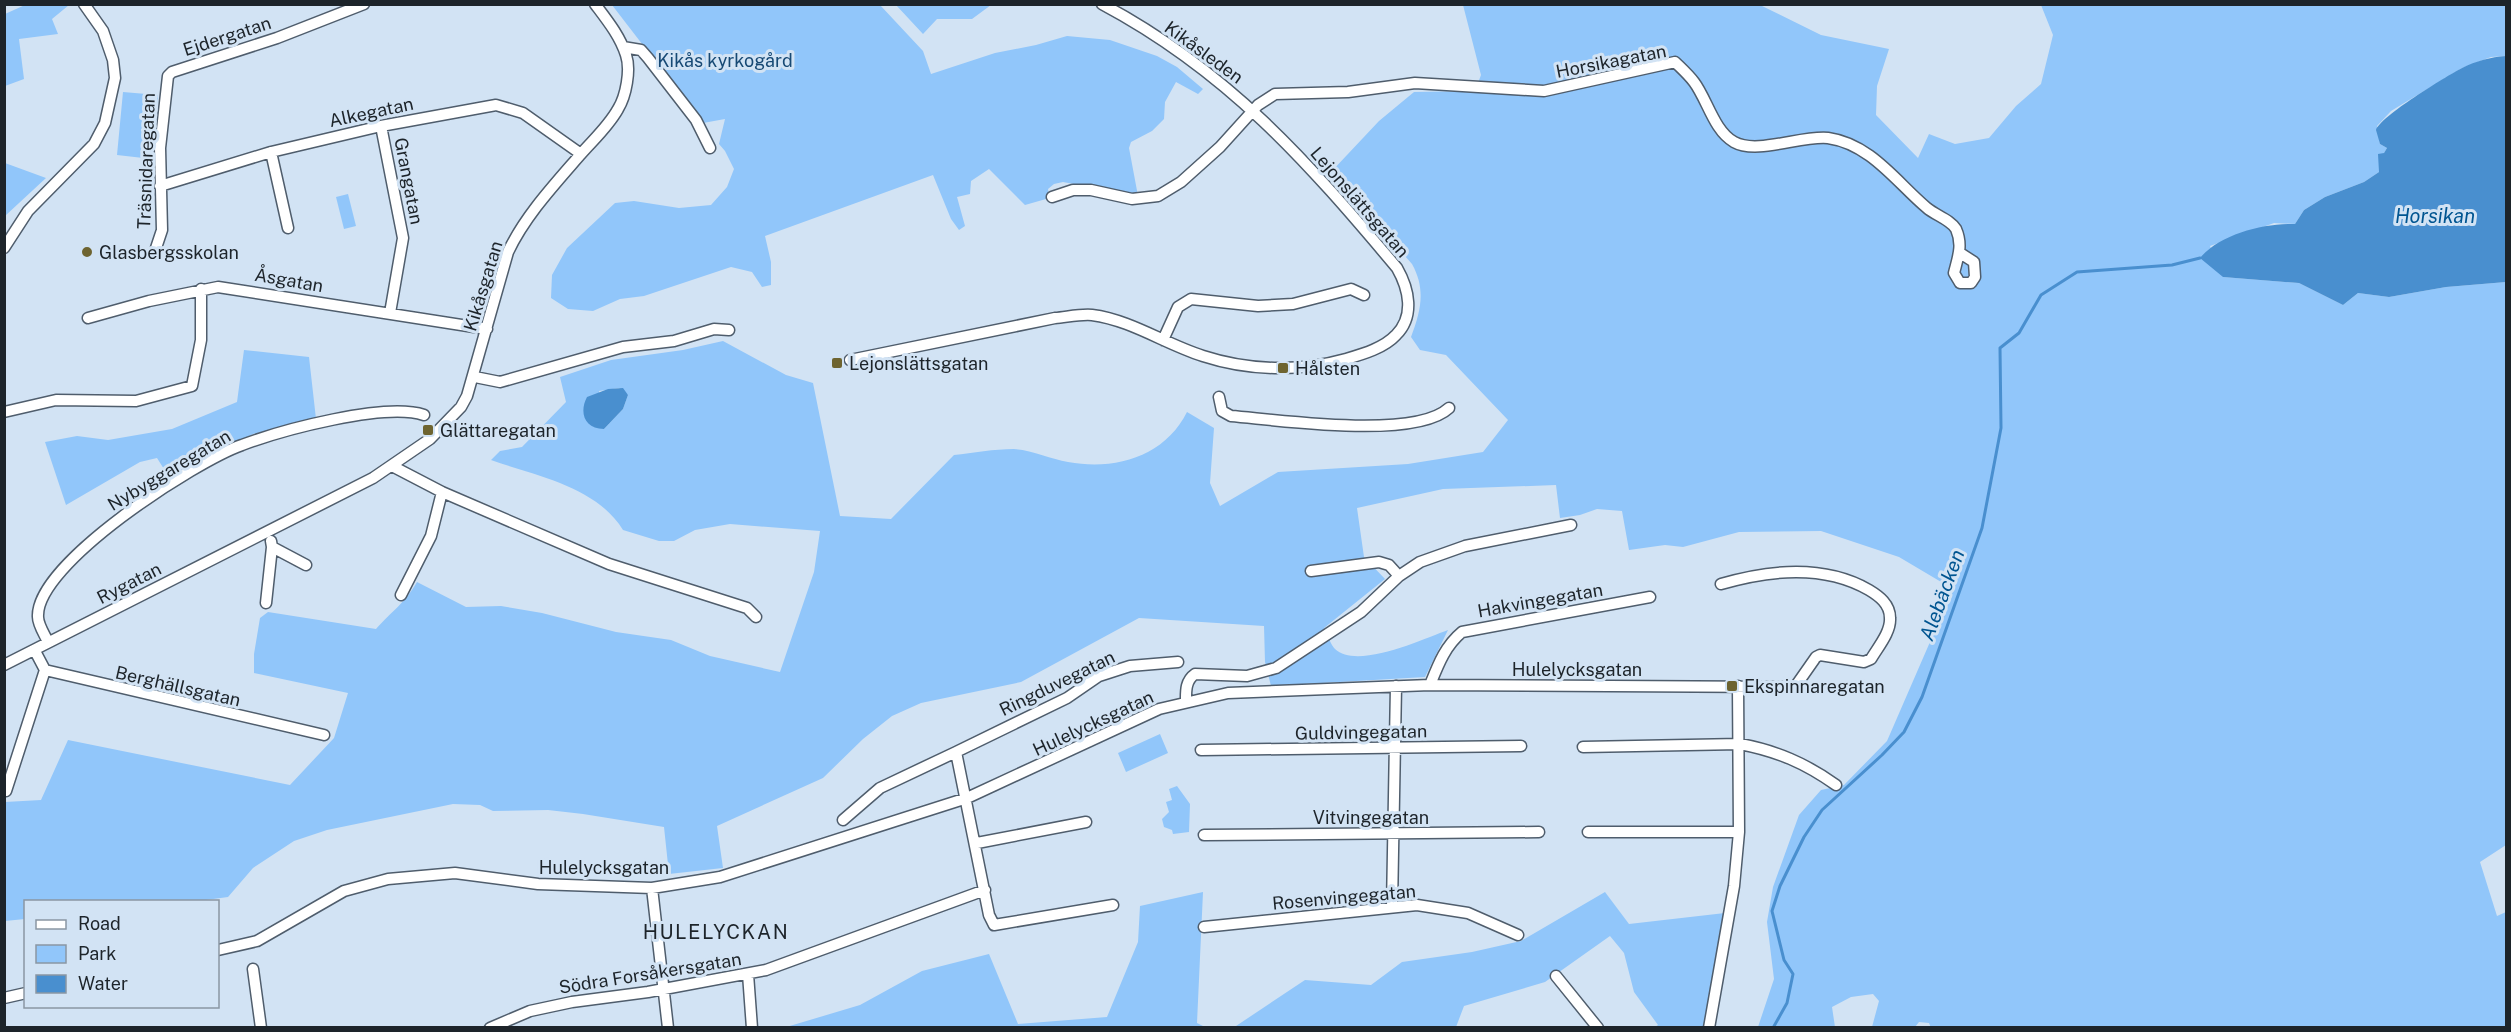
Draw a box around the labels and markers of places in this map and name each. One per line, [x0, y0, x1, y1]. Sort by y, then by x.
place label: Glasbergsskolan [99, 242, 239, 263]
marker: Glasbergsskolan [80, 245, 94, 259]
place label: Lejonslättsgatan [849, 353, 988, 374]
marker: Lejonslättsgatan [830, 356, 844, 370]
place label: Hålsten [1295, 358, 1360, 379]
marker: Hålsten [1276, 361, 1290, 375]
place label: Glättaregatan [440, 420, 556, 441]
marker: Glättaregatan [421, 423, 435, 437]
place label: Ekspinnaregatan [1744, 676, 1885, 697]
marker: Ekspinnaregatan [1725, 679, 1739, 693]

